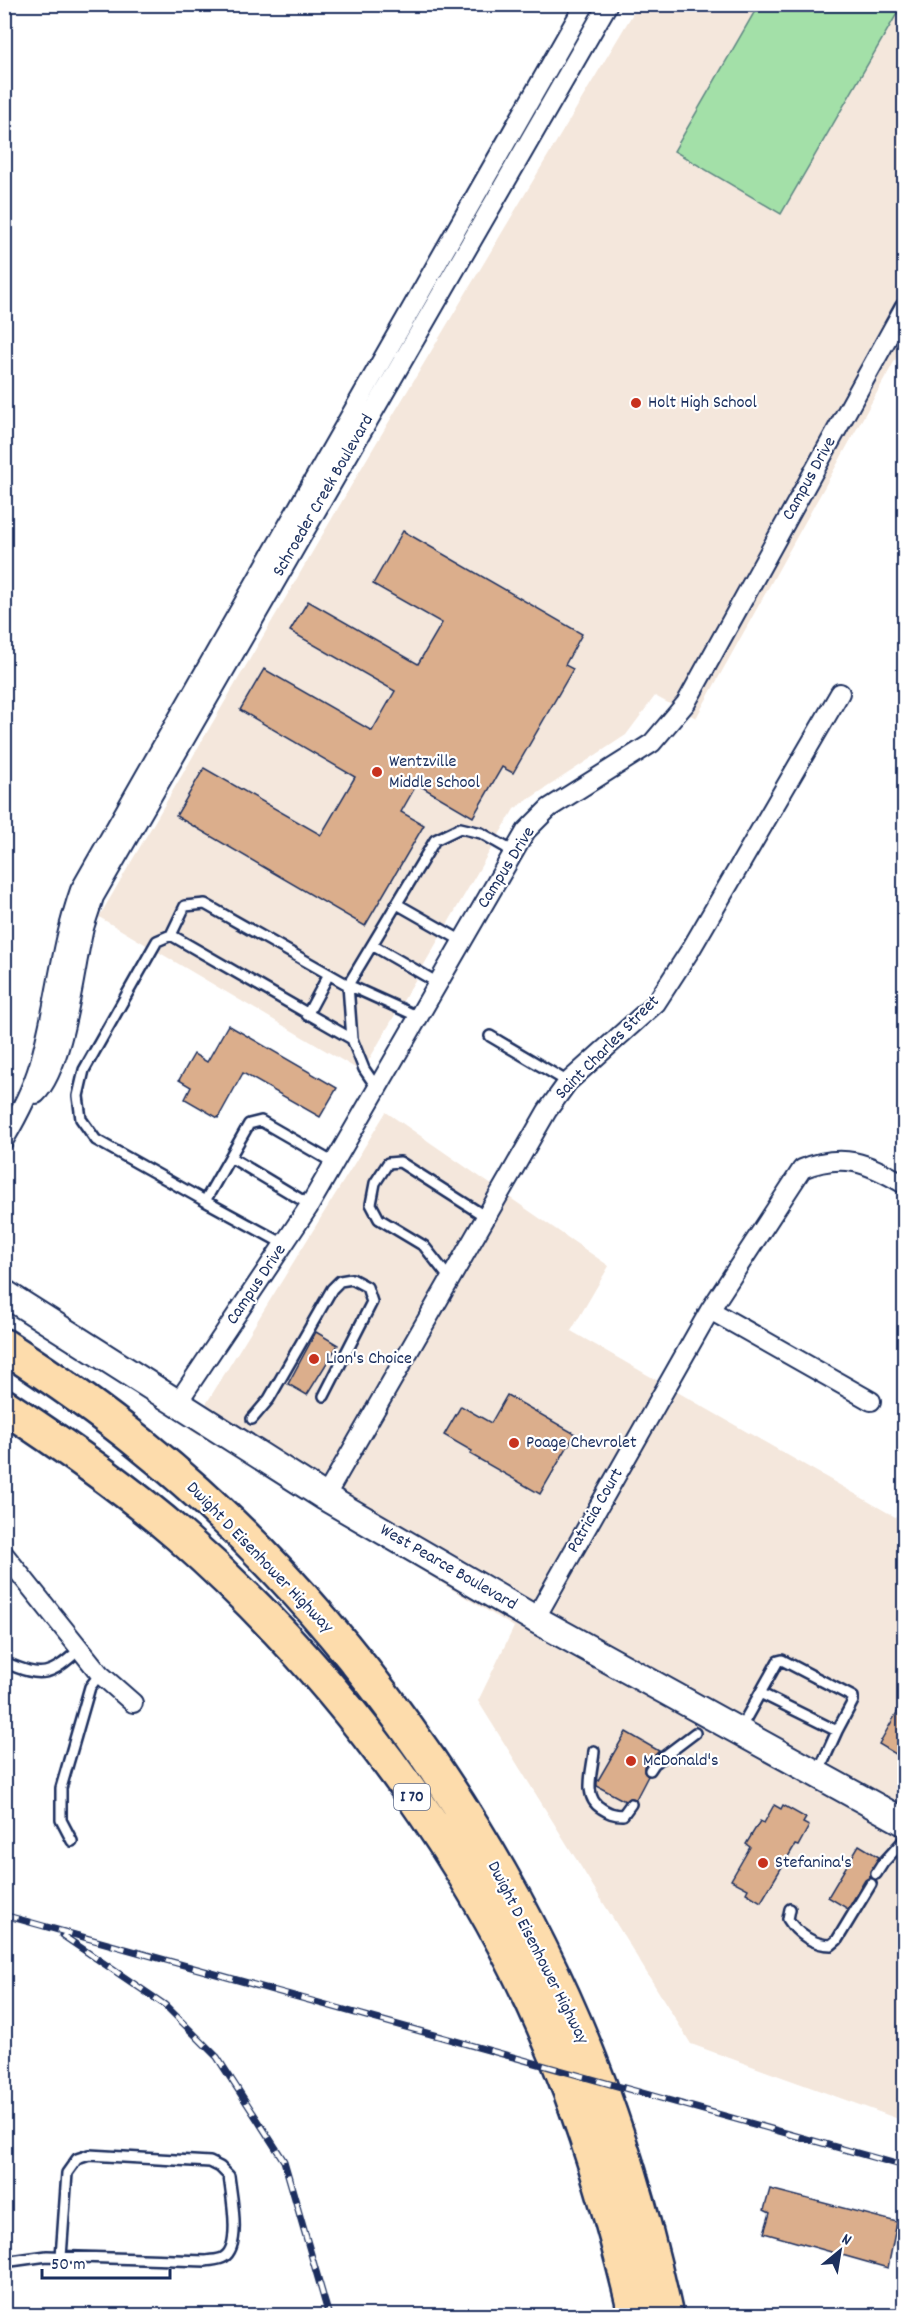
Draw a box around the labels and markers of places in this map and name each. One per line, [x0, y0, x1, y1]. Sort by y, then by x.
place label: Holt High School [648, 391, 757, 416]
marker: Holt High School [629, 396, 643, 410]
place label: Wentzville Middle School [389, 750, 480, 796]
marker: Wentzville Middle School [370, 765, 384, 779]
place label: Lion's Choice [326, 1347, 412, 1372]
marker: Lion's Choice [307, 1352, 321, 1366]
place label: Poage Chevrolet [526, 1431, 637, 1456]
marker: Poage Chevrolet [507, 1436, 521, 1450]
place label: McDonald's [643, 1749, 719, 1774]
marker: McDonald's [624, 1754, 638, 1768]
place label: Stefanina's [775, 1851, 852, 1876]
marker: Stefanina's [756, 1856, 770, 1870]

